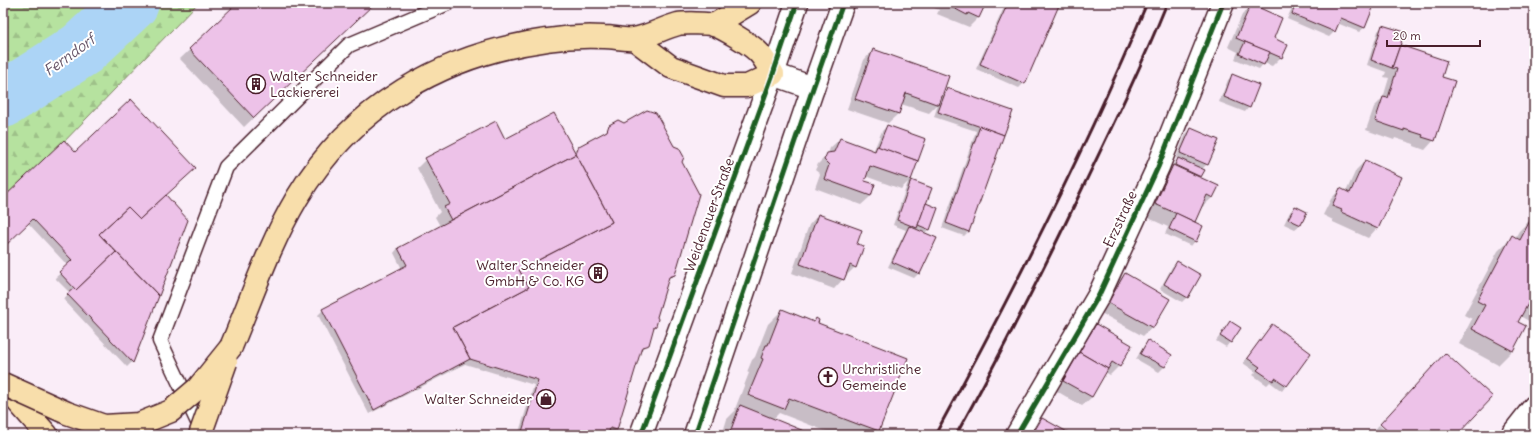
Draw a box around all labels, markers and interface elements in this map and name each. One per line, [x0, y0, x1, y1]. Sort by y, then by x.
scale bar [1387, 22, 1480, 48]
water label: Ferndorf [40, 28, 101, 80]
text: 20 m [1393, 28, 1421, 43]
place label: Walter Schneider Lackiererei [270, 67, 378, 101]
building icon: Walter Schneider Lackiererei [245, 73, 267, 95]
street label: Weidenauer Straße [680, 155, 738, 275]
street label: Erzstraße [1099, 188, 1141, 250]
place label: Walter Schneider GmbH & Co. KG [476, 256, 584, 290]
building icon: Walter Schneider GmbH & Co. KG [587, 262, 609, 284]
place label: Urchristliche Gemeinde [842, 360, 921, 394]
church icon: Urchristliche Gemeinde [817, 366, 839, 388]
shop icon: Walter Schneider [535, 388, 557, 410]
place label: Walter Schneider [424, 390, 532, 408]

